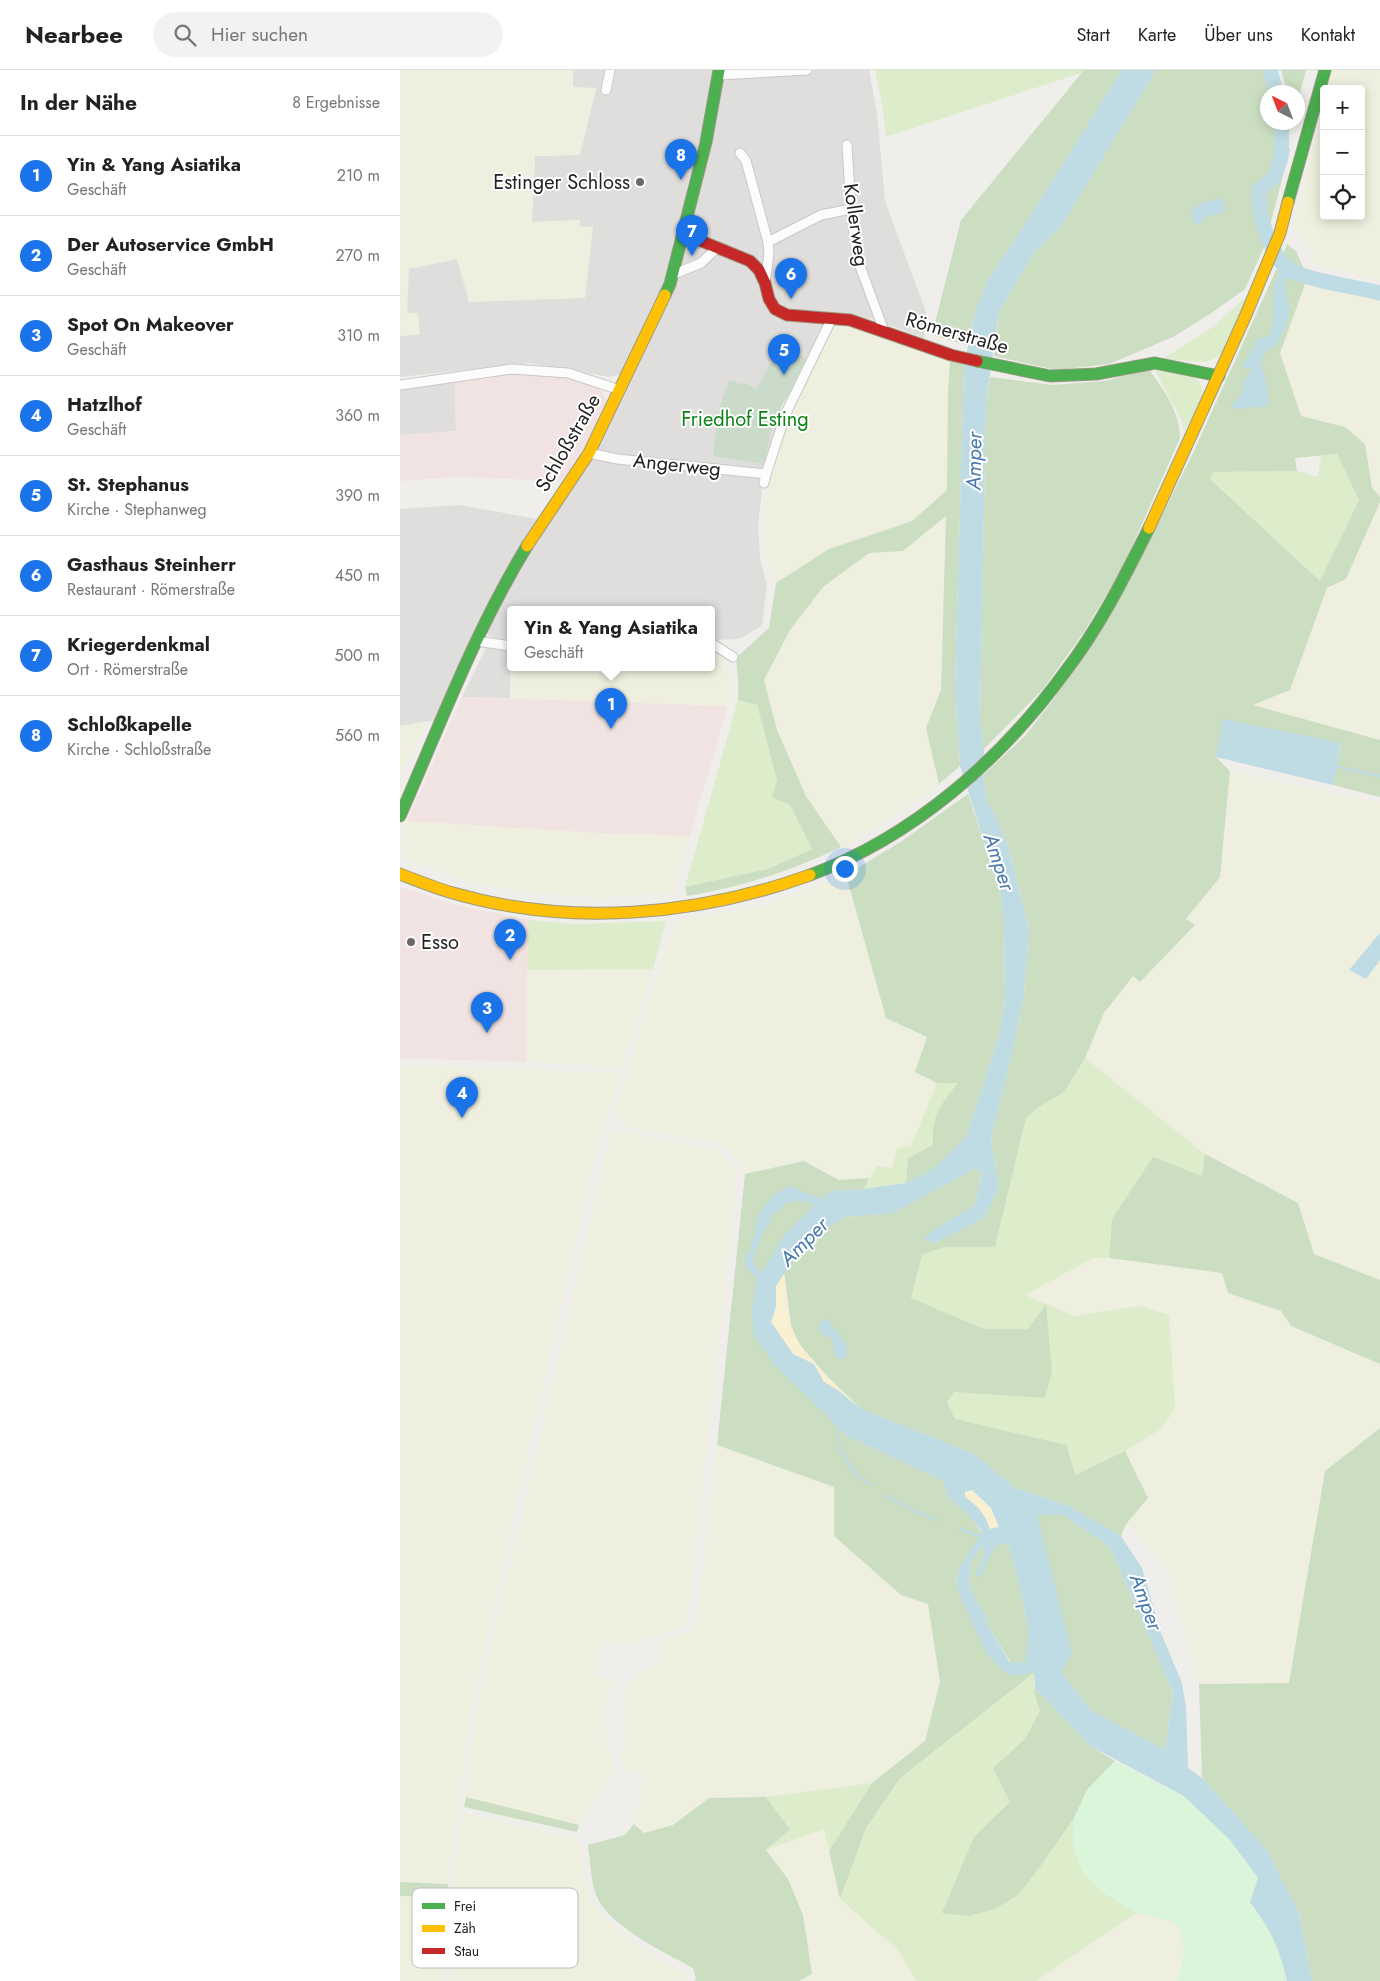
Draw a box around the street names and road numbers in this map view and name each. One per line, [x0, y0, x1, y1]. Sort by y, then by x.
street label: Kollerweg [836, 182, 876, 268]
street label: Römerstraße [902, 304, 1012, 362]
street label: Schloßstraße [528, 389, 608, 497]
street label: Angerweg [632, 446, 722, 484]

